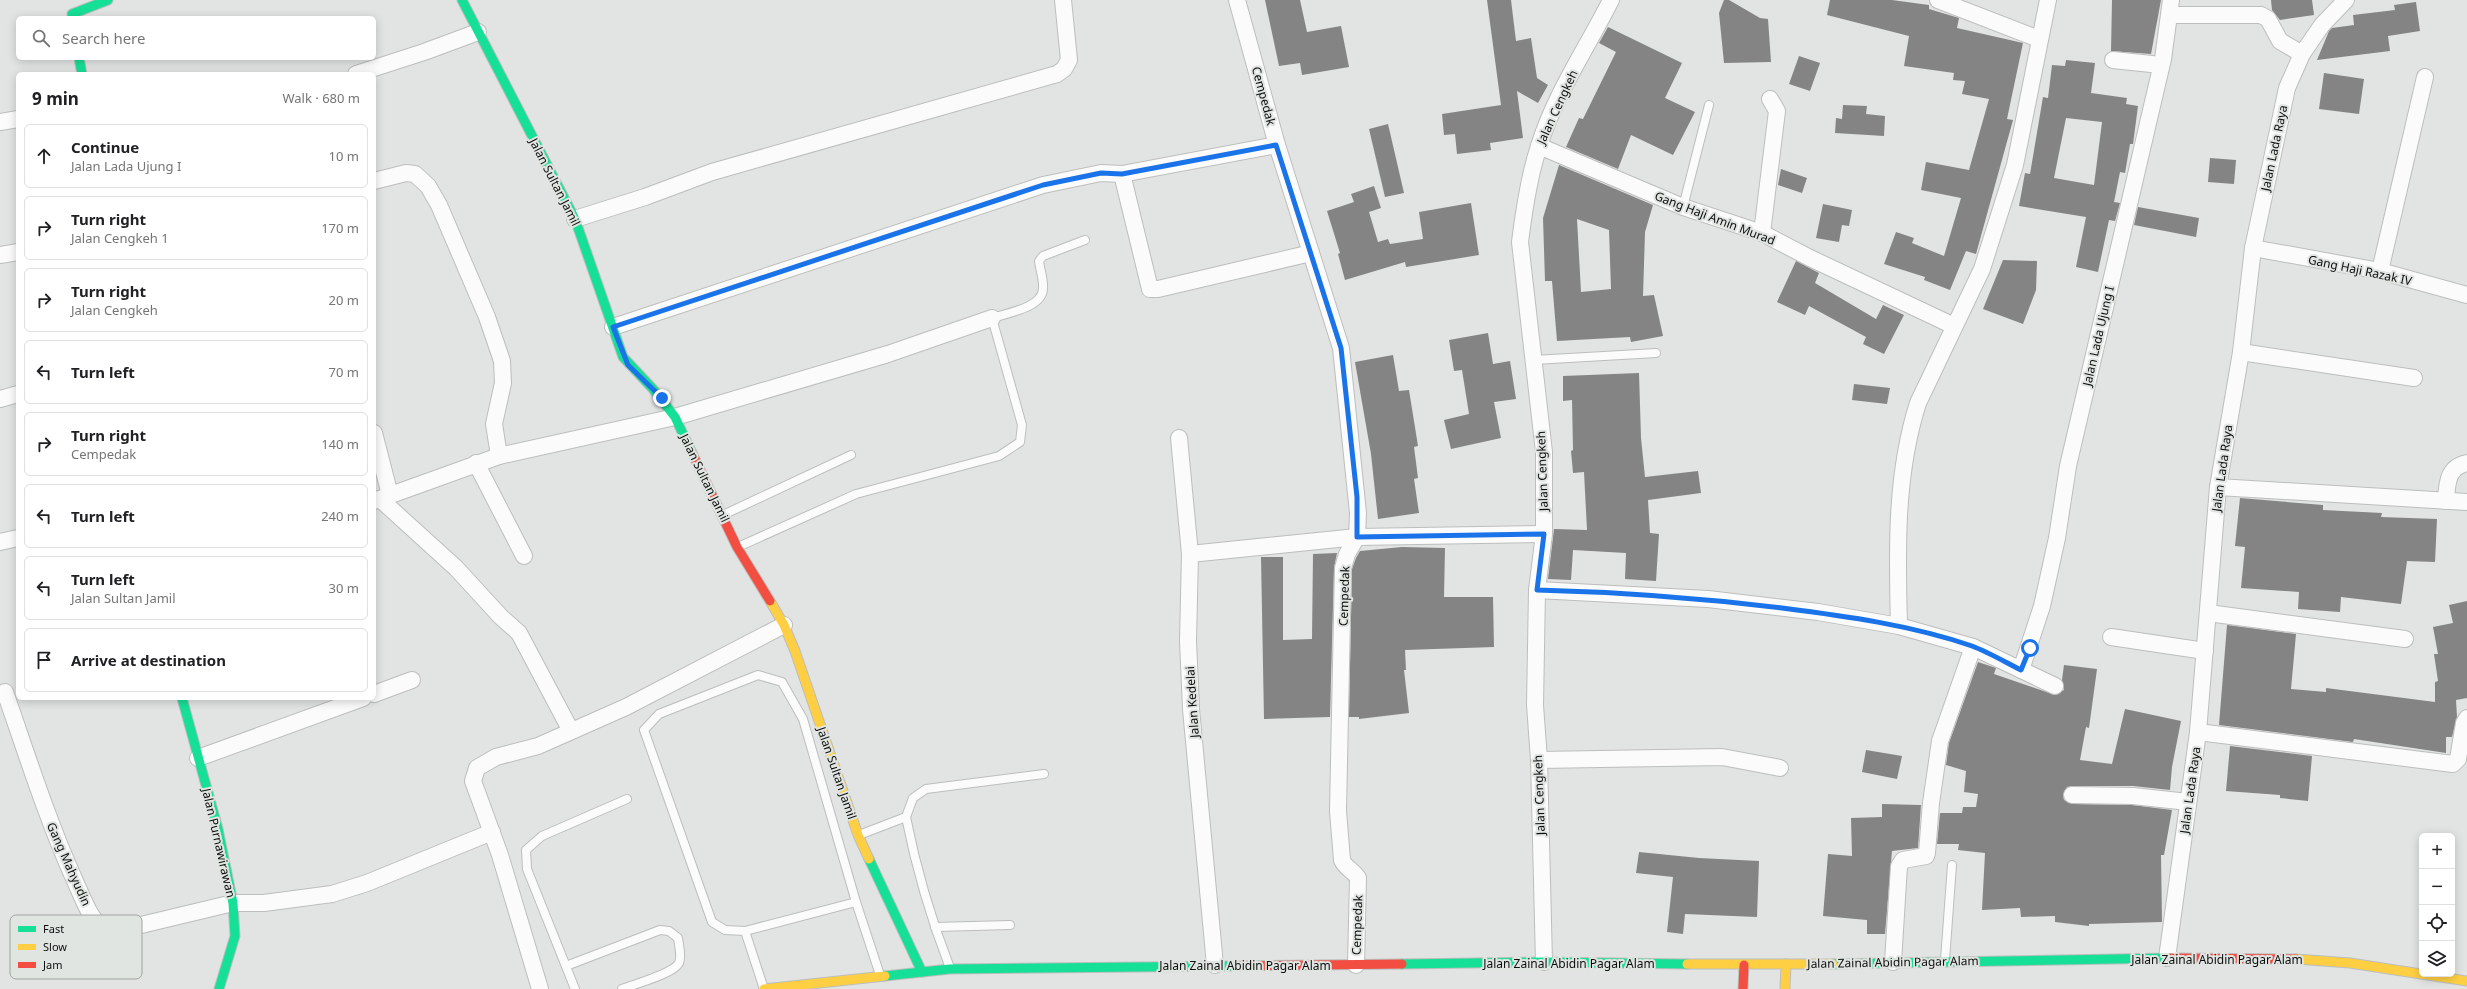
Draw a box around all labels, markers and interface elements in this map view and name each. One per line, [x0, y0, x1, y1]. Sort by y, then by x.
search box [16, 16, 376, 60]
icon: search [30, 27, 52, 49]
text: Search here [62, 28, 145, 48]
street label: Cempedak [1248, 65, 1280, 128]
street label: Jalan Cengkeh [1532, 67, 1582, 148]
text: 9 min [32, 87, 79, 110]
text: Walk · 680 m [282, 89, 360, 107]
street label: Jalan Lada Raya [2256, 103, 2291, 194]
street label: Jalan Sultan Jamil [525, 134, 584, 229]
text: Continue [71, 137, 139, 157]
icon: ahead [33, 145, 55, 167]
text: 10 m [329, 147, 359, 165]
text: Jalan Lada Ujung I [71, 157, 181, 175]
street label: Gang Haji Amin Murad [1652, 187, 1778, 249]
text: Turn right [71, 209, 146, 229]
icon: right [33, 217, 55, 239]
text: 170 m [321, 219, 359, 237]
text: Jalan Cengkeh 1 [71, 229, 169, 247]
street label: Gang Haji Razak IV [2307, 251, 2414, 289]
text: Turn right [71, 281, 146, 301]
street label: Jalan Lada Ujung I [2078, 284, 2118, 389]
icon: right [33, 289, 55, 311]
text: 20 m [329, 291, 359, 309]
text: Jalan Cengkeh [71, 301, 158, 319]
icon: left [33, 361, 55, 383]
text: Turn left [71, 362, 135, 382]
text: 70 m [329, 363, 359, 381]
route end [653, 389, 671, 407]
street label: Jalan Lada Raya [2207, 423, 2237, 514]
text: Turn right [71, 425, 146, 445]
street label: Jalan Sultan Jamil [676, 430, 734, 525]
street label: Jalan Cengkeh [1532, 431, 1552, 512]
icon: right [33, 433, 55, 455]
text: 140 m [321, 435, 359, 453]
text: Cempedak [71, 445, 136, 463]
icon: left [33, 505, 55, 527]
text: Turn left [71, 506, 135, 526]
text: 240 m [321, 507, 359, 525]
street label: Cempedak [1334, 565, 1354, 626]
text: Turn left [71, 569, 135, 589]
icon: left [33, 577, 55, 599]
text: 30 m [329, 579, 359, 597]
text: Jalan Sultan Jamil [71, 589, 176, 607]
route start [2021, 639, 2039, 657]
icon: arrive [33, 649, 55, 671]
text: Arrive at destination [71, 650, 226, 670]
street label: Jalan Kedelai [1181, 666, 1203, 739]
street label: Jalan Sultan Jamil [813, 724, 861, 821]
street label: Jalan Lada Raya [2175, 745, 2205, 836]
street label: Jalan Cengkeh [1529, 755, 1549, 836]
street label: Jalan Purnawirawan [198, 786, 240, 899]
street label: Gang Mahyudin [43, 819, 95, 909]
map controls [2419, 833, 2455, 977]
button: + [2419, 833, 2455, 869]
button: − [2419, 869, 2455, 905]
street label: Cempedak [1347, 894, 1367, 955]
button: locate [2419, 905, 2455, 941]
legend [10, 915, 142, 979]
text: Fast [43, 921, 64, 936]
text: Slow [43, 939, 67, 954]
button: layers [2419, 941, 2455, 977]
street label: Jalan Zainal Abidin Pagar Alam [2130, 951, 2303, 968]
street label: Jalan Zainal Abidin Pagar Alam [1806, 952, 1979, 972]
street label: Jalan Zainal Abidin Pagar Alam [1482, 955, 1655, 972]
text: Jam [42, 957, 62, 972]
street label: Jalan Zainal Abidin Pagar Alam [1158, 957, 1331, 974]

